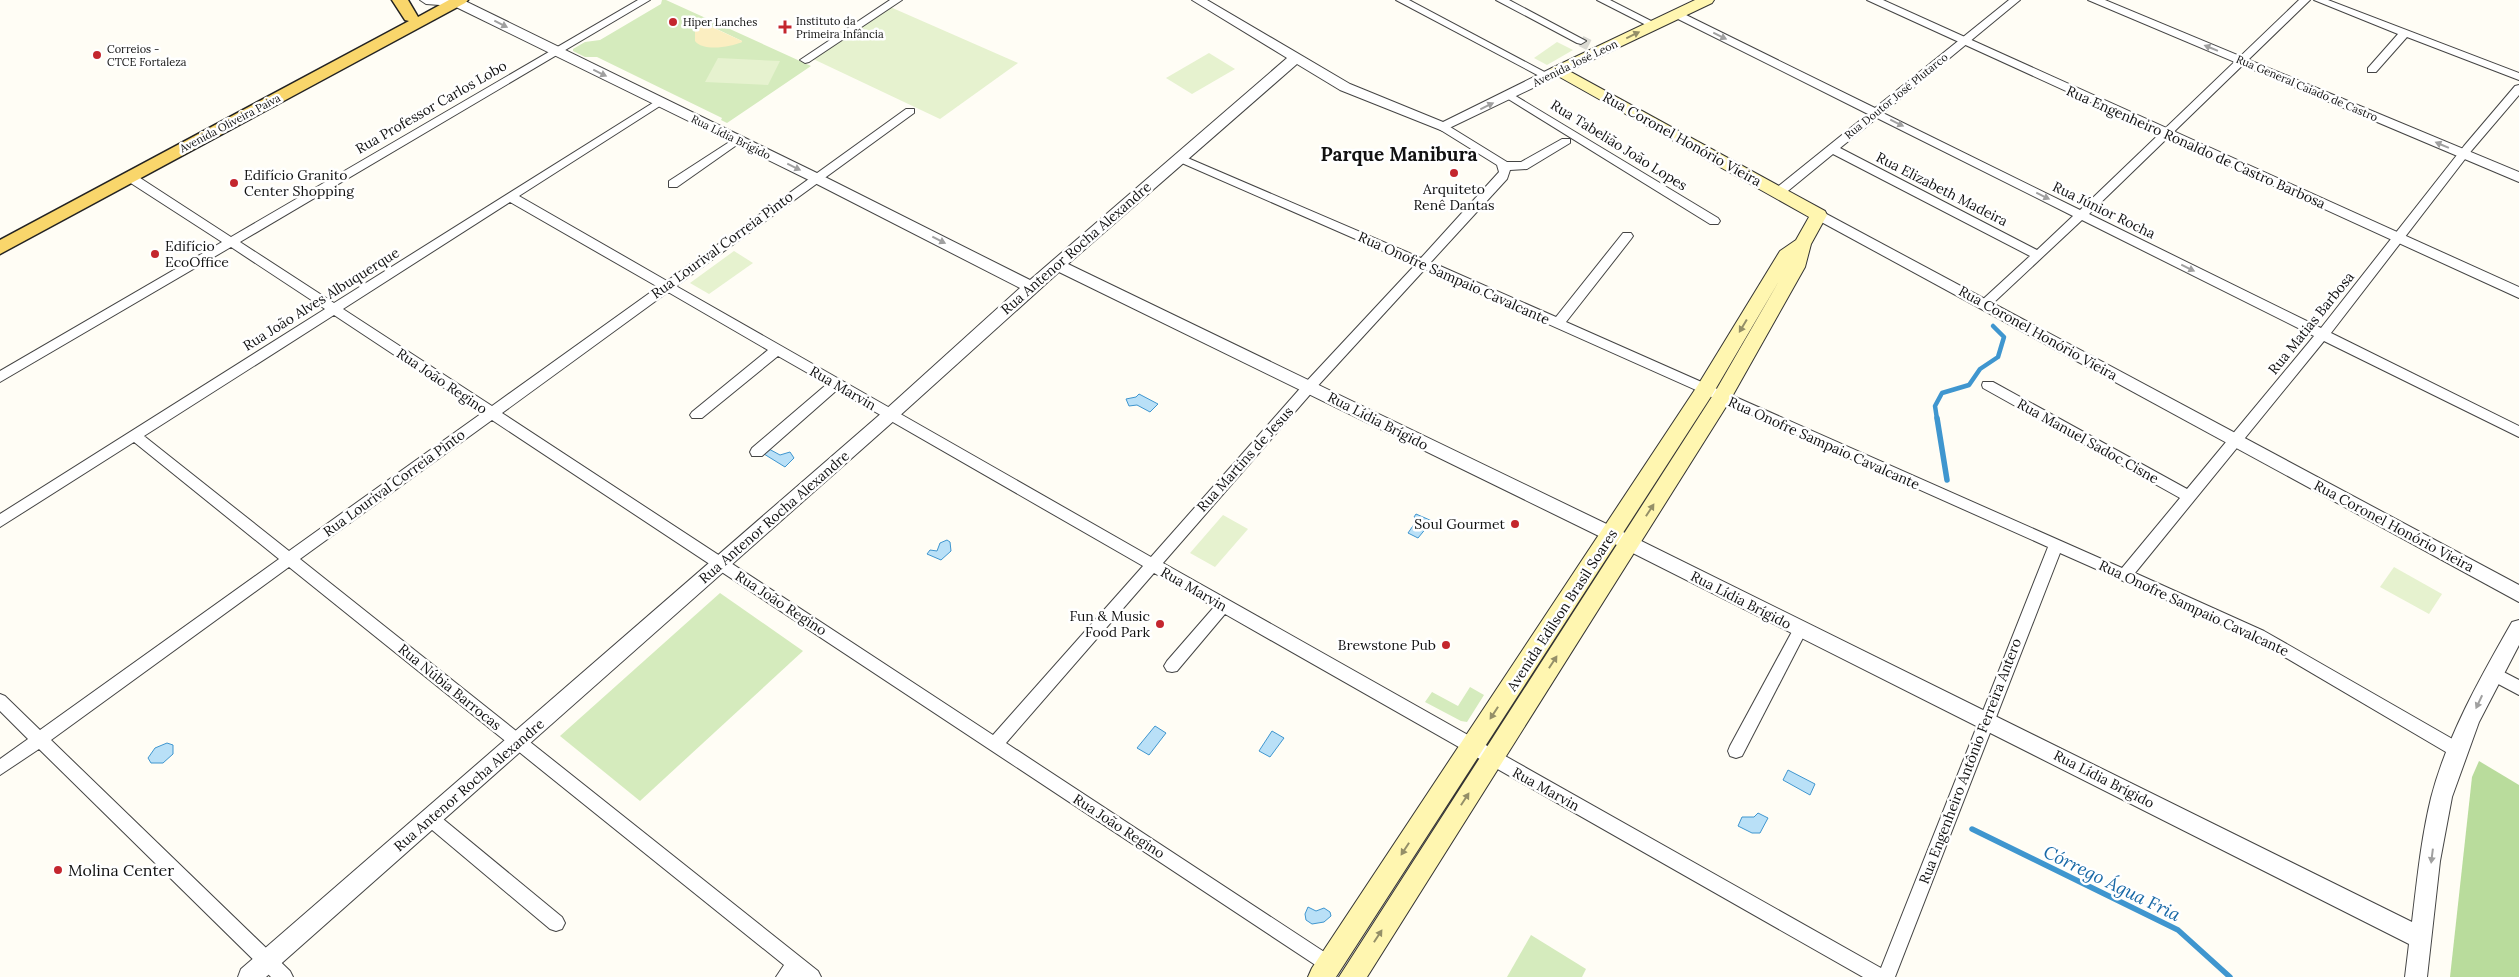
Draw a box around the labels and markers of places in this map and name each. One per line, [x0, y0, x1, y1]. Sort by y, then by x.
place label: Instituto da Primeira Infância [796, 14, 884, 41]
place label: Hiper Lanches [683, 15, 757, 29]
marker: Hiper Lanches [667, 16, 679, 28]
marker: Instituto da Primeira Infância [778, 20, 792, 34]
place label: Correios - CTCE Fortaleza [107, 42, 187, 69]
marker: Correios - CTCE Fortaleza [91, 49, 103, 61]
place label: Edifício Granito Center Shopping [244, 166, 354, 200]
marker: Arquiteto Renê Dantas [1448, 167, 1460, 179]
marker: Edifício Granito Center Shopping [228, 177, 240, 189]
place label: Arquiteto Renê Dantas [1413, 180, 1495, 214]
place label: Edifício EcoOffice [165, 237, 229, 271]
marker: Edifício EcoOffice [149, 248, 161, 260]
place label: Soul Gourmet [1414, 515, 1506, 533]
marker: Soul Gourmet [1509, 518, 1521, 530]
place label: Fun & Music Food Park [1069, 607, 1150, 641]
marker: Fun & Music Food Park [1154, 618, 1166, 630]
place label: Brewstone Pub [1338, 636, 1436, 654]
marker: Brewstone Pub [1440, 639, 1452, 651]
place label: Molina Center [68, 860, 174, 880]
marker: Molina Center [52, 864, 64, 876]

